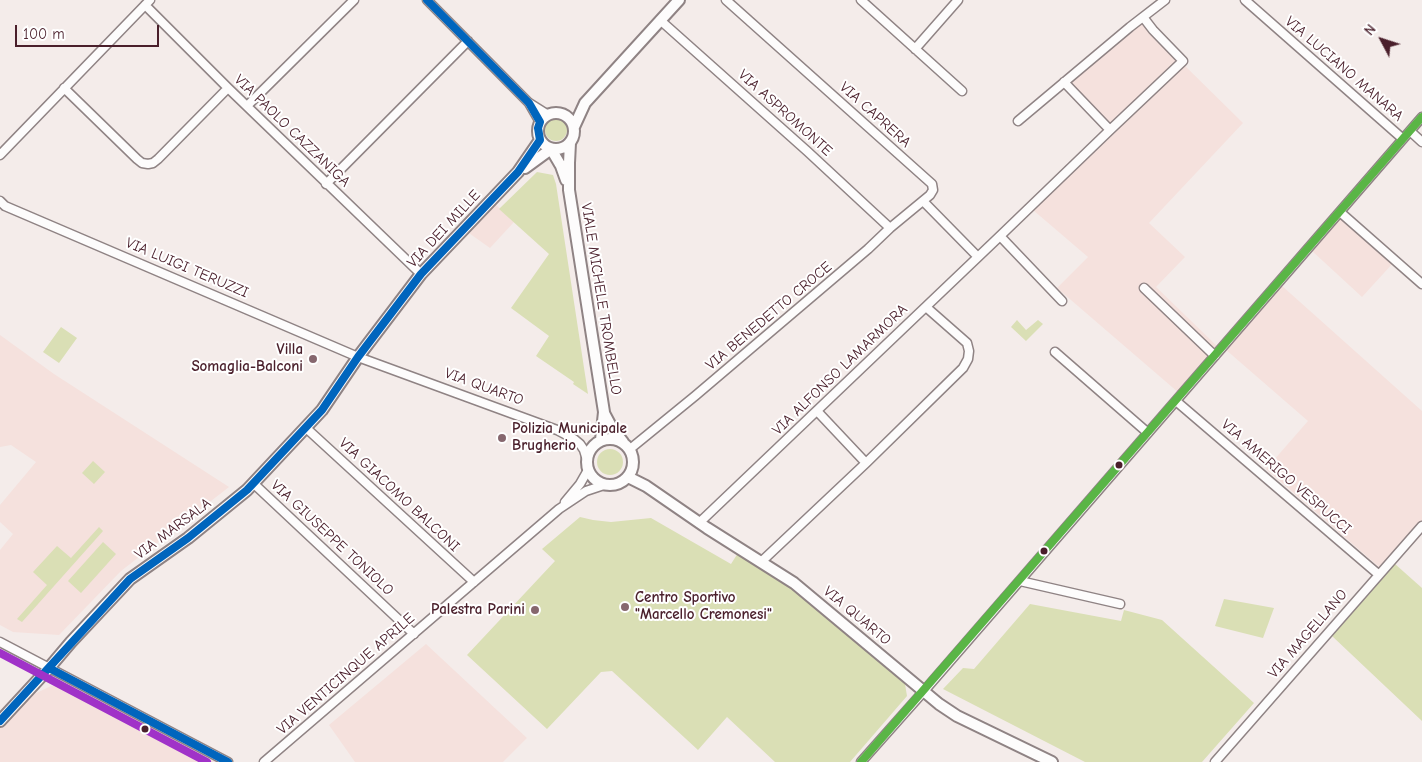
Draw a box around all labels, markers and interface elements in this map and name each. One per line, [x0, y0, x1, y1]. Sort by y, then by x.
street label: VIA LUCIANO MANARA [1281, 13, 1407, 125]
scale bar [18, 15, 161, 47]
north arrow [1357, 15, 1407, 65]
text: 100 m [23, 25, 65, 43]
street label: VIA ASPROMONTE [734, 66, 836, 160]
street label: VIA PAOLO CAZZANIGA [230, 71, 354, 191]
street label: VIA CAPRERA [836, 78, 914, 152]
street label: VIA DEI MILLE [403, 186, 485, 272]
street label: VIALE MICHELE TROMBELLO [577, 202, 625, 396]
street label: VIA LUIGI TERUZZI [123, 234, 251, 302]
street label: VIA BENEDETTO CROCE [702, 258, 836, 374]
street label: VIA ALFONSO LAMARMORA [769, 301, 911, 439]
place label: Villa Somaglia-Balconi [191, 341, 303, 376]
marker: Villa Somaglia-Balconi [307, 353, 319, 365]
street label: VIA QUARTO [442, 364, 526, 410]
street label: VIA AMERIGO VESPUCCI [1217, 416, 1355, 538]
place label: Polizia Municipale Brugherio [512, 420, 627, 455]
marker: Polizia Municipale Brugherio [496, 432, 508, 444]
street label: VIA GIACOMO BALCONI [335, 434, 463, 556]
unlabelled marker [1114, 460, 1124, 470]
street label: VIA GIUSEPPE TONIOLO [267, 476, 397, 600]
street label: VIA MARSALA [131, 494, 215, 564]
unlabelled marker [1039, 546, 1049, 556]
street label: VIA QUARTO [820, 583, 894, 649]
street label: VIA MAGELLANO [1265, 586, 1351, 682]
place label: Centro Sportivo "Marcello Cremonesi" [635, 589, 772, 624]
place label: Palestra Parini [431, 601, 525, 619]
marker: Centro Sportivo "Marcello Cremonesi" [619, 601, 631, 613]
marker: Palestra Parini [529, 604, 541, 616]
street label: VIA VENTICINQUE APRILE [274, 609, 418, 739]
unlabelled marker [140, 724, 150, 734]

